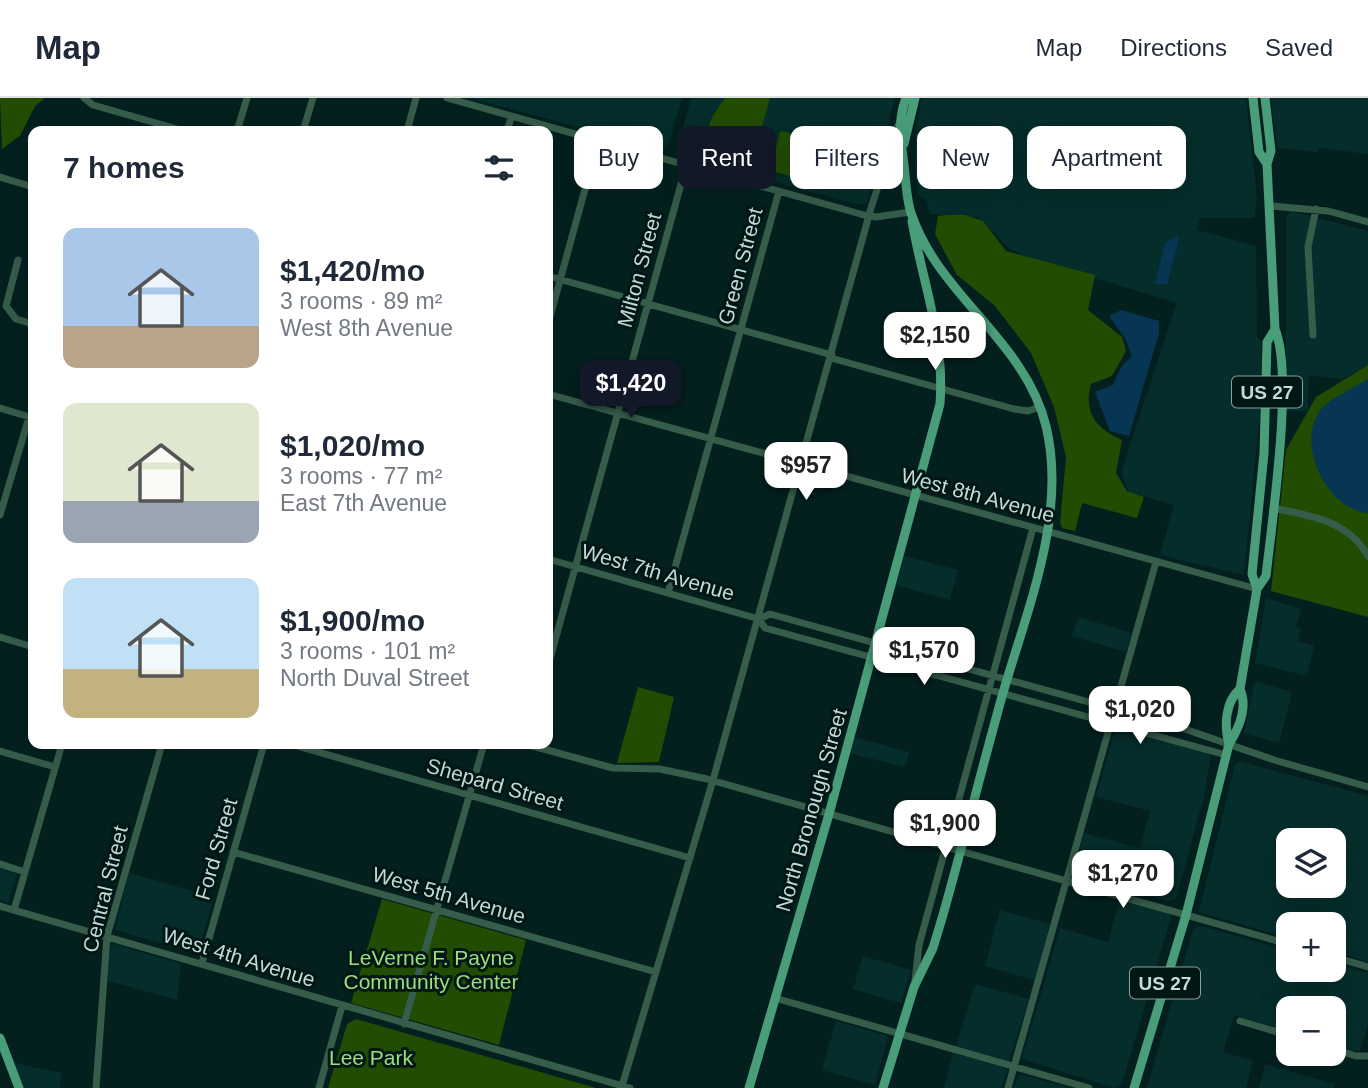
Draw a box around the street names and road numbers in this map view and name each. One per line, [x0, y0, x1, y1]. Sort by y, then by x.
street label: Green Street [713, 205, 767, 327]
street label: Milton Street [613, 210, 665, 330]
road number: US 27 [1232, 376, 1302, 408]
street label: West 8th Avenue [899, 463, 1057, 527]
street label: West 7th Avenue [579, 539, 737, 605]
street label: North Bronough Street [771, 706, 851, 914]
street label: Shepard Street [424, 753, 566, 815]
street label: Ford Street [190, 795, 242, 903]
street label: Central Street [78, 823, 132, 955]
street label: West 5th Avenue [370, 862, 528, 928]
street label: West 4th Avenue [160, 923, 318, 991]
road number: US 27 [1130, 968, 1200, 998]

